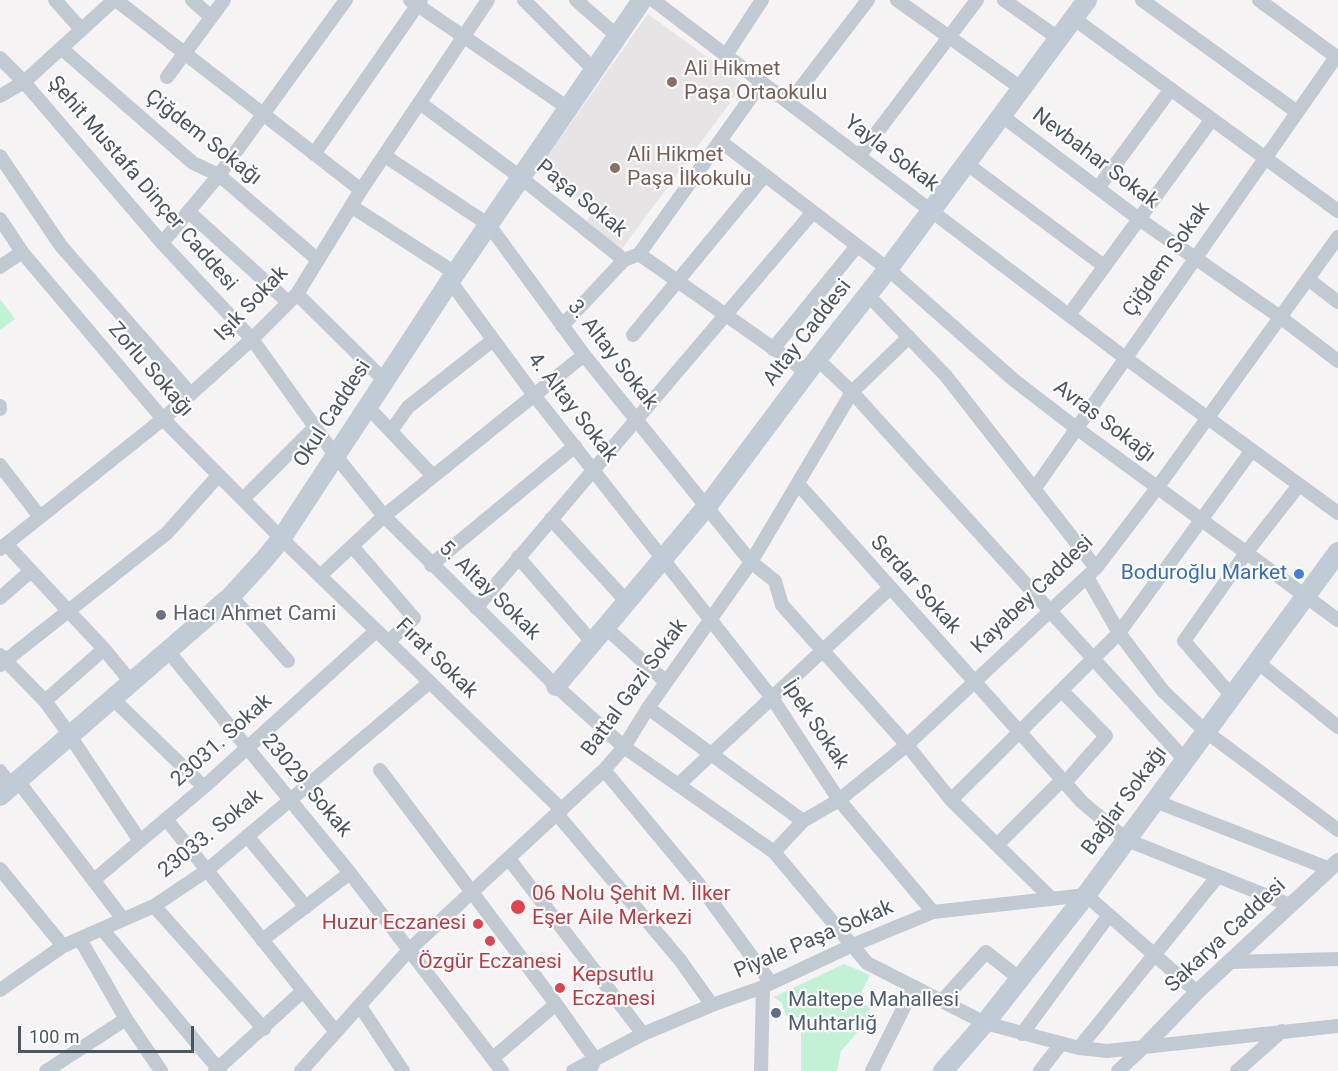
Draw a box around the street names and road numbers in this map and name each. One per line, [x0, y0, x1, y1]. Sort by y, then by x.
street label: Şehit Mustafa Dinçer Caddesi [42, 72, 242, 296]
street label: Çiğdem Sokağı [140, 85, 266, 191]
street label: Nevbahar Sokak [1027, 103, 1163, 215]
street label: Yayla Sokak [839, 110, 943, 198]
street label: Paşa Sokak [531, 155, 631, 243]
street label: Çiğdem Sokak [1118, 198, 1216, 322]
street label: Işık Sokak [210, 261, 294, 347]
street label: Altay Caddesi [759, 275, 857, 391]
street label: 3. Altay Sokak [562, 295, 662, 415]
street label: Zorlu Sokağı [102, 318, 198, 422]
street label: 4. Altay Sokak [522, 348, 622, 468]
street label: Okul Caddesi [289, 356, 377, 472]
street label: Avras Sokağı [1048, 376, 1160, 468]
street label: Serdar Sokak [864, 531, 966, 639]
street label: Kayabey Caddesi [967, 531, 1099, 659]
street label: 5. Altay Sokak [433, 536, 545, 646]
street label: Fırat Sokak [390, 614, 482, 704]
street label: Battal Gazi Sokak [577, 614, 693, 762]
street label: İpek Sokak [776, 676, 854, 774]
street label: 23031. Sokak [166, 689, 278, 793]
street label: 23029. Sokak [256, 729, 356, 843]
street label: Bağlar Sokağı [1077, 742, 1173, 860]
street label: 23033. Sokak [154, 784, 268, 884]
street label: Sakarya Caddesi [1161, 874, 1291, 998]
street label: Piyale Paşa Sokak [731, 895, 897, 985]

